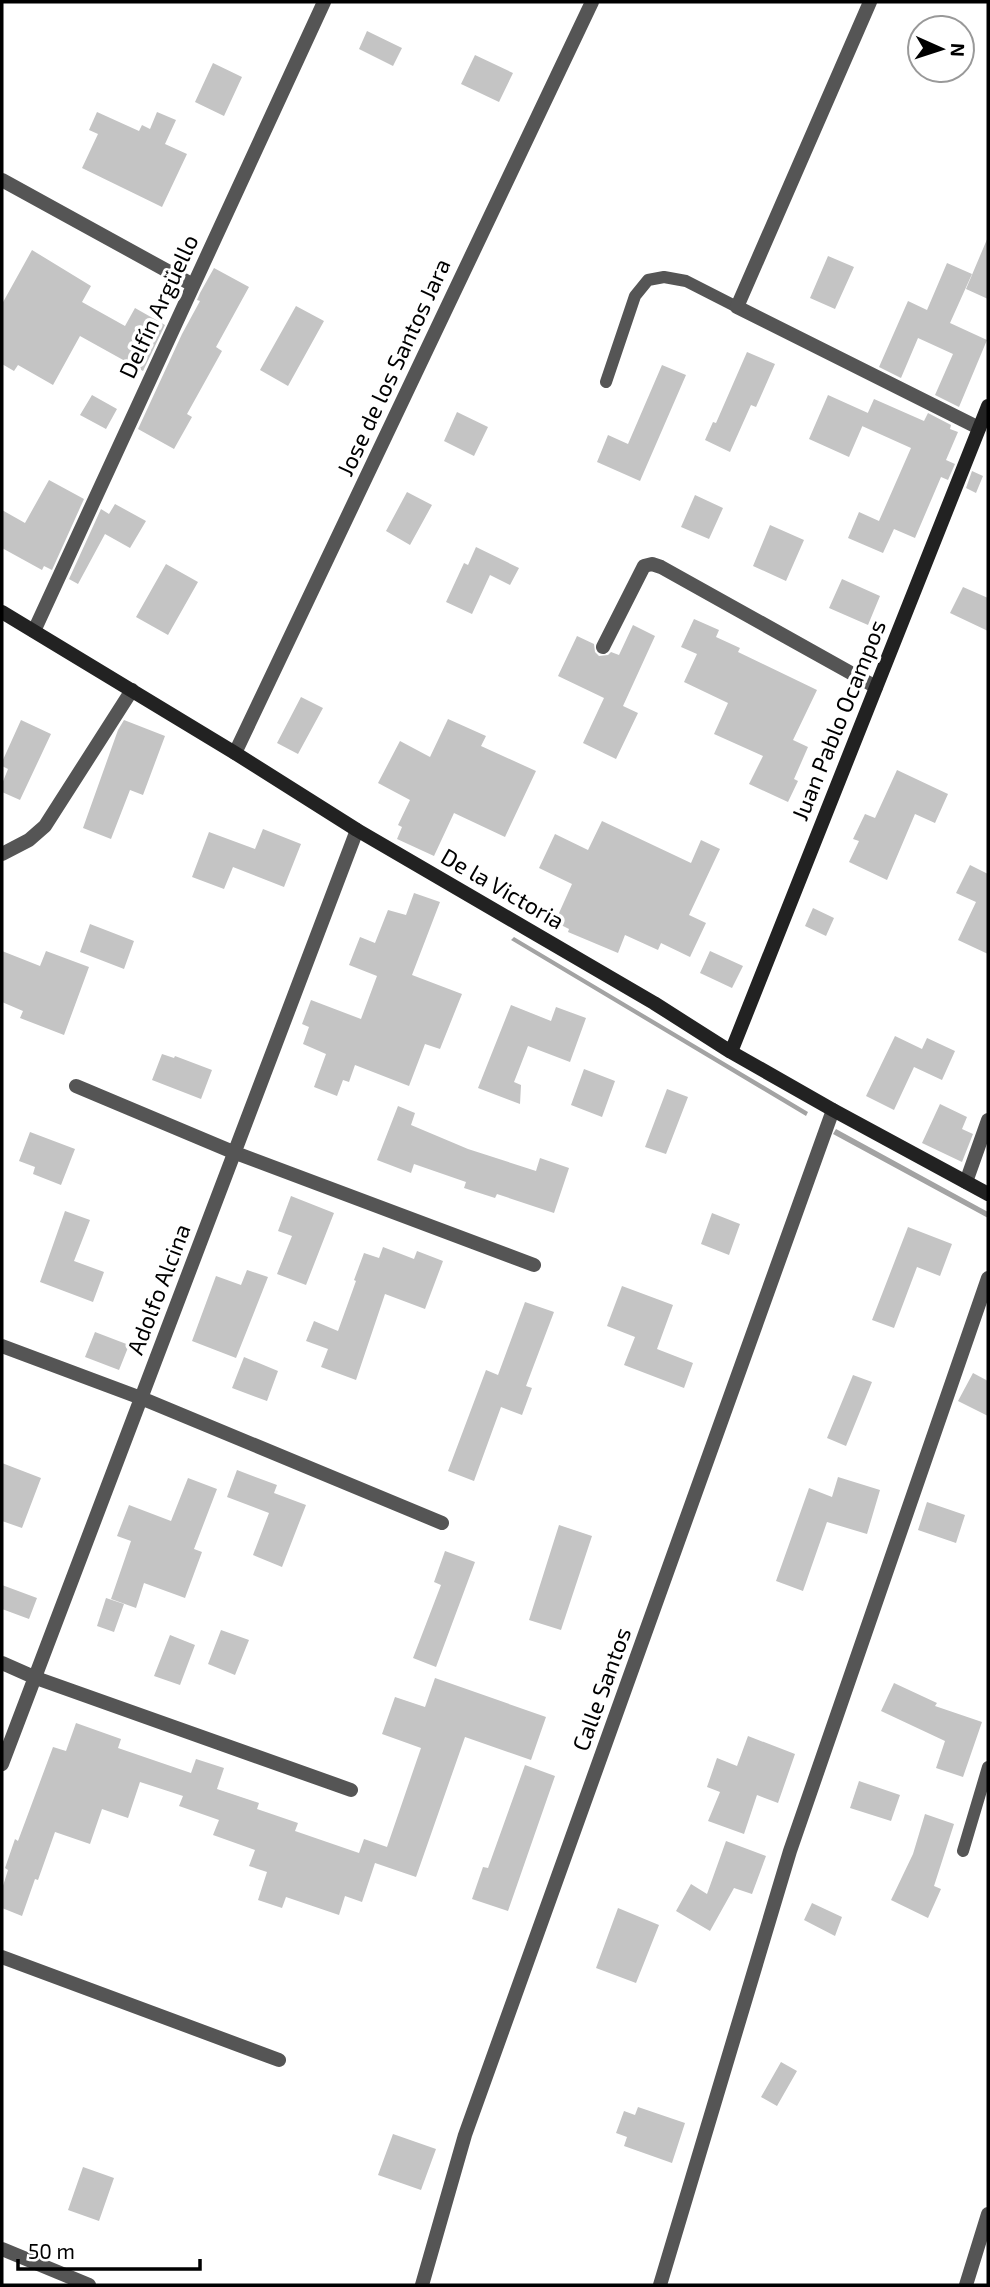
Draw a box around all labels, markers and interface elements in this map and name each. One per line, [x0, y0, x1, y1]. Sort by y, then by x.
north arrow [906, 14, 976, 84]
text: N [947, 42, 970, 57]
street label: Delfín Argüello [113, 230, 203, 382]
street label: Jose de los Santos Jara [330, 254, 456, 480]
street label: Juan Pablo Ocampos [785, 616, 891, 824]
street label: De la Victoria [437, 842, 569, 934]
street label: Adolfo Alcina [120, 1220, 196, 1358]
street label: Calle Santos [566, 1623, 636, 1755]
scale bar [18, 2228, 200, 2272]
text: 50 m [28, 2238, 75, 2263]

